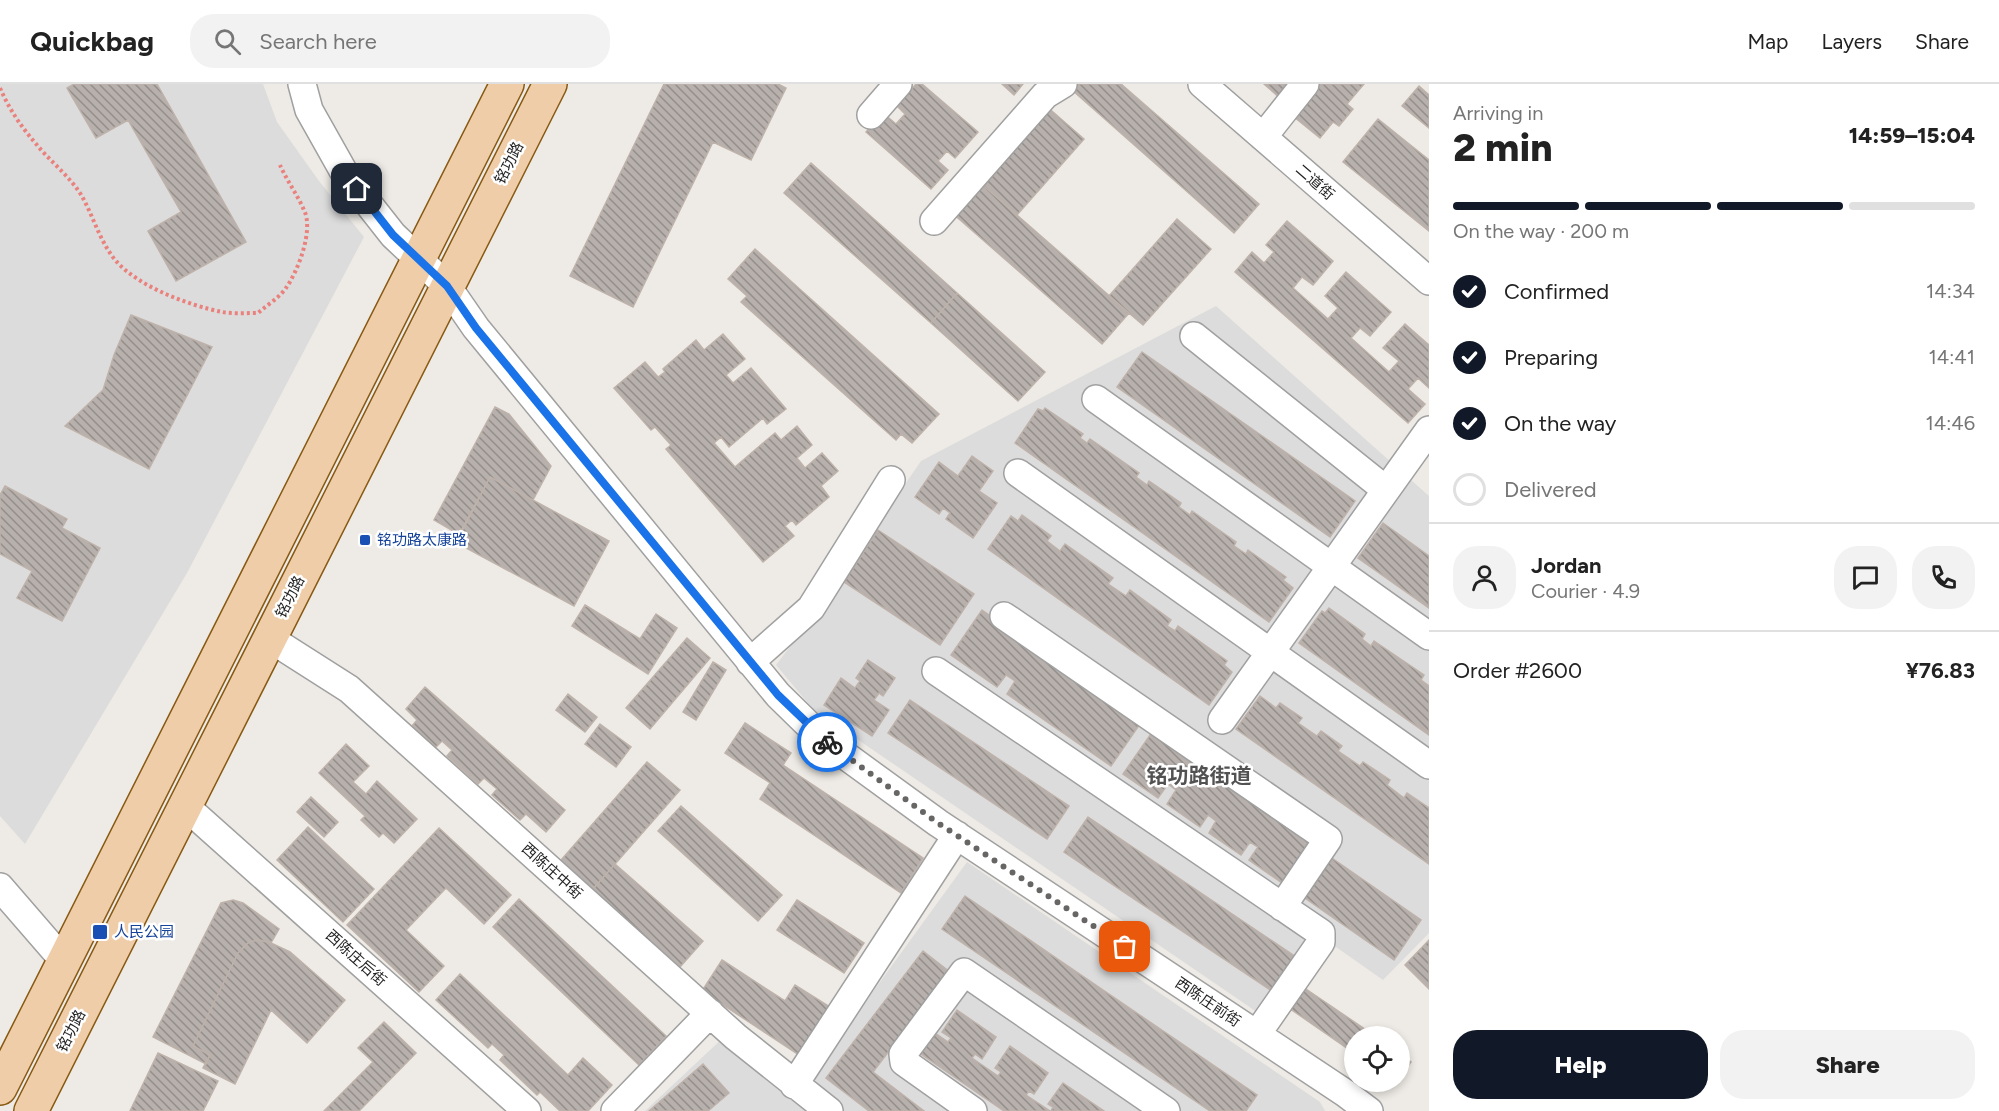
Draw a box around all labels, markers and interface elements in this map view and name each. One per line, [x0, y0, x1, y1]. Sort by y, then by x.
search box [190, 14, 610, 68]
text: Quickbag [30, 24, 154, 58]
icon: search [211, 25, 244, 58]
text: Search here [259, 28, 377, 55]
text: Map [1748, 29, 1788, 54]
text: Layers [1821, 29, 1882, 54]
text: Share [1915, 29, 1969, 54]
text: Arriving in [1453, 101, 1543, 125]
text: 14:59–15:04 [1849, 122, 1975, 149]
text: 2 min [1453, 124, 1553, 171]
street label: 铭功路 [491, 139, 527, 187]
street label: 二道街 [1292, 160, 1338, 204]
pin [331, 163, 382, 214]
icon: home [340, 172, 373, 205]
text: On the way · 200 m [1453, 219, 1629, 243]
icon: check [1453, 275, 1486, 308]
text: Confirmed [1504, 278, 1609, 305]
text: 14:34 [1926, 279, 1975, 303]
icon: check [1453, 341, 1486, 374]
text: Preparing [1504, 344, 1598, 371]
text: 14:41 [1929, 345, 1975, 369]
icon: check [1453, 407, 1486, 440]
text: On the way [1504, 410, 1616, 437]
text: 14:46 [1926, 411, 1975, 435]
text: Delivered [1504, 476, 1597, 503]
place label: 铭功路太康路 [377, 531, 467, 549]
marker: 铭功路太康路 [358, 533, 372, 547]
button: person [1453, 546, 1516, 609]
button: chat [1834, 546, 1897, 609]
button: phone [1912, 546, 1975, 609]
text: Jordan [1531, 552, 1602, 579]
street label: 铭功路 [272, 573, 308, 621]
text: Courier · 4.9 [1531, 579, 1640, 603]
text: Order #2600 [1453, 657, 1582, 684]
text: ¥76.83 [1906, 657, 1975, 684]
courier [797, 712, 857, 772]
icon: bike [811, 726, 844, 759]
district label: 铭功路街道 [1147, 763, 1252, 788]
street label: 西陈庄中街 [518, 839, 586, 903]
pin [1099, 921, 1150, 972]
marker: 人民公园 [91, 923, 109, 941]
place label: 人民公园 [114, 923, 174, 941]
street label: 西陈庄后街 [322, 926, 390, 990]
icon: bag [1108, 930, 1141, 963]
street label: 西陈庄前街 [1172, 974, 1244, 1030]
street label: 铭功路 [53, 1007, 89, 1055]
map controls [1344, 1026, 1410, 1092]
button: locate [1344, 1026, 1410, 1092]
button: Help [1453, 1030, 1708, 1099]
button: Share [1720, 1030, 1975, 1099]

